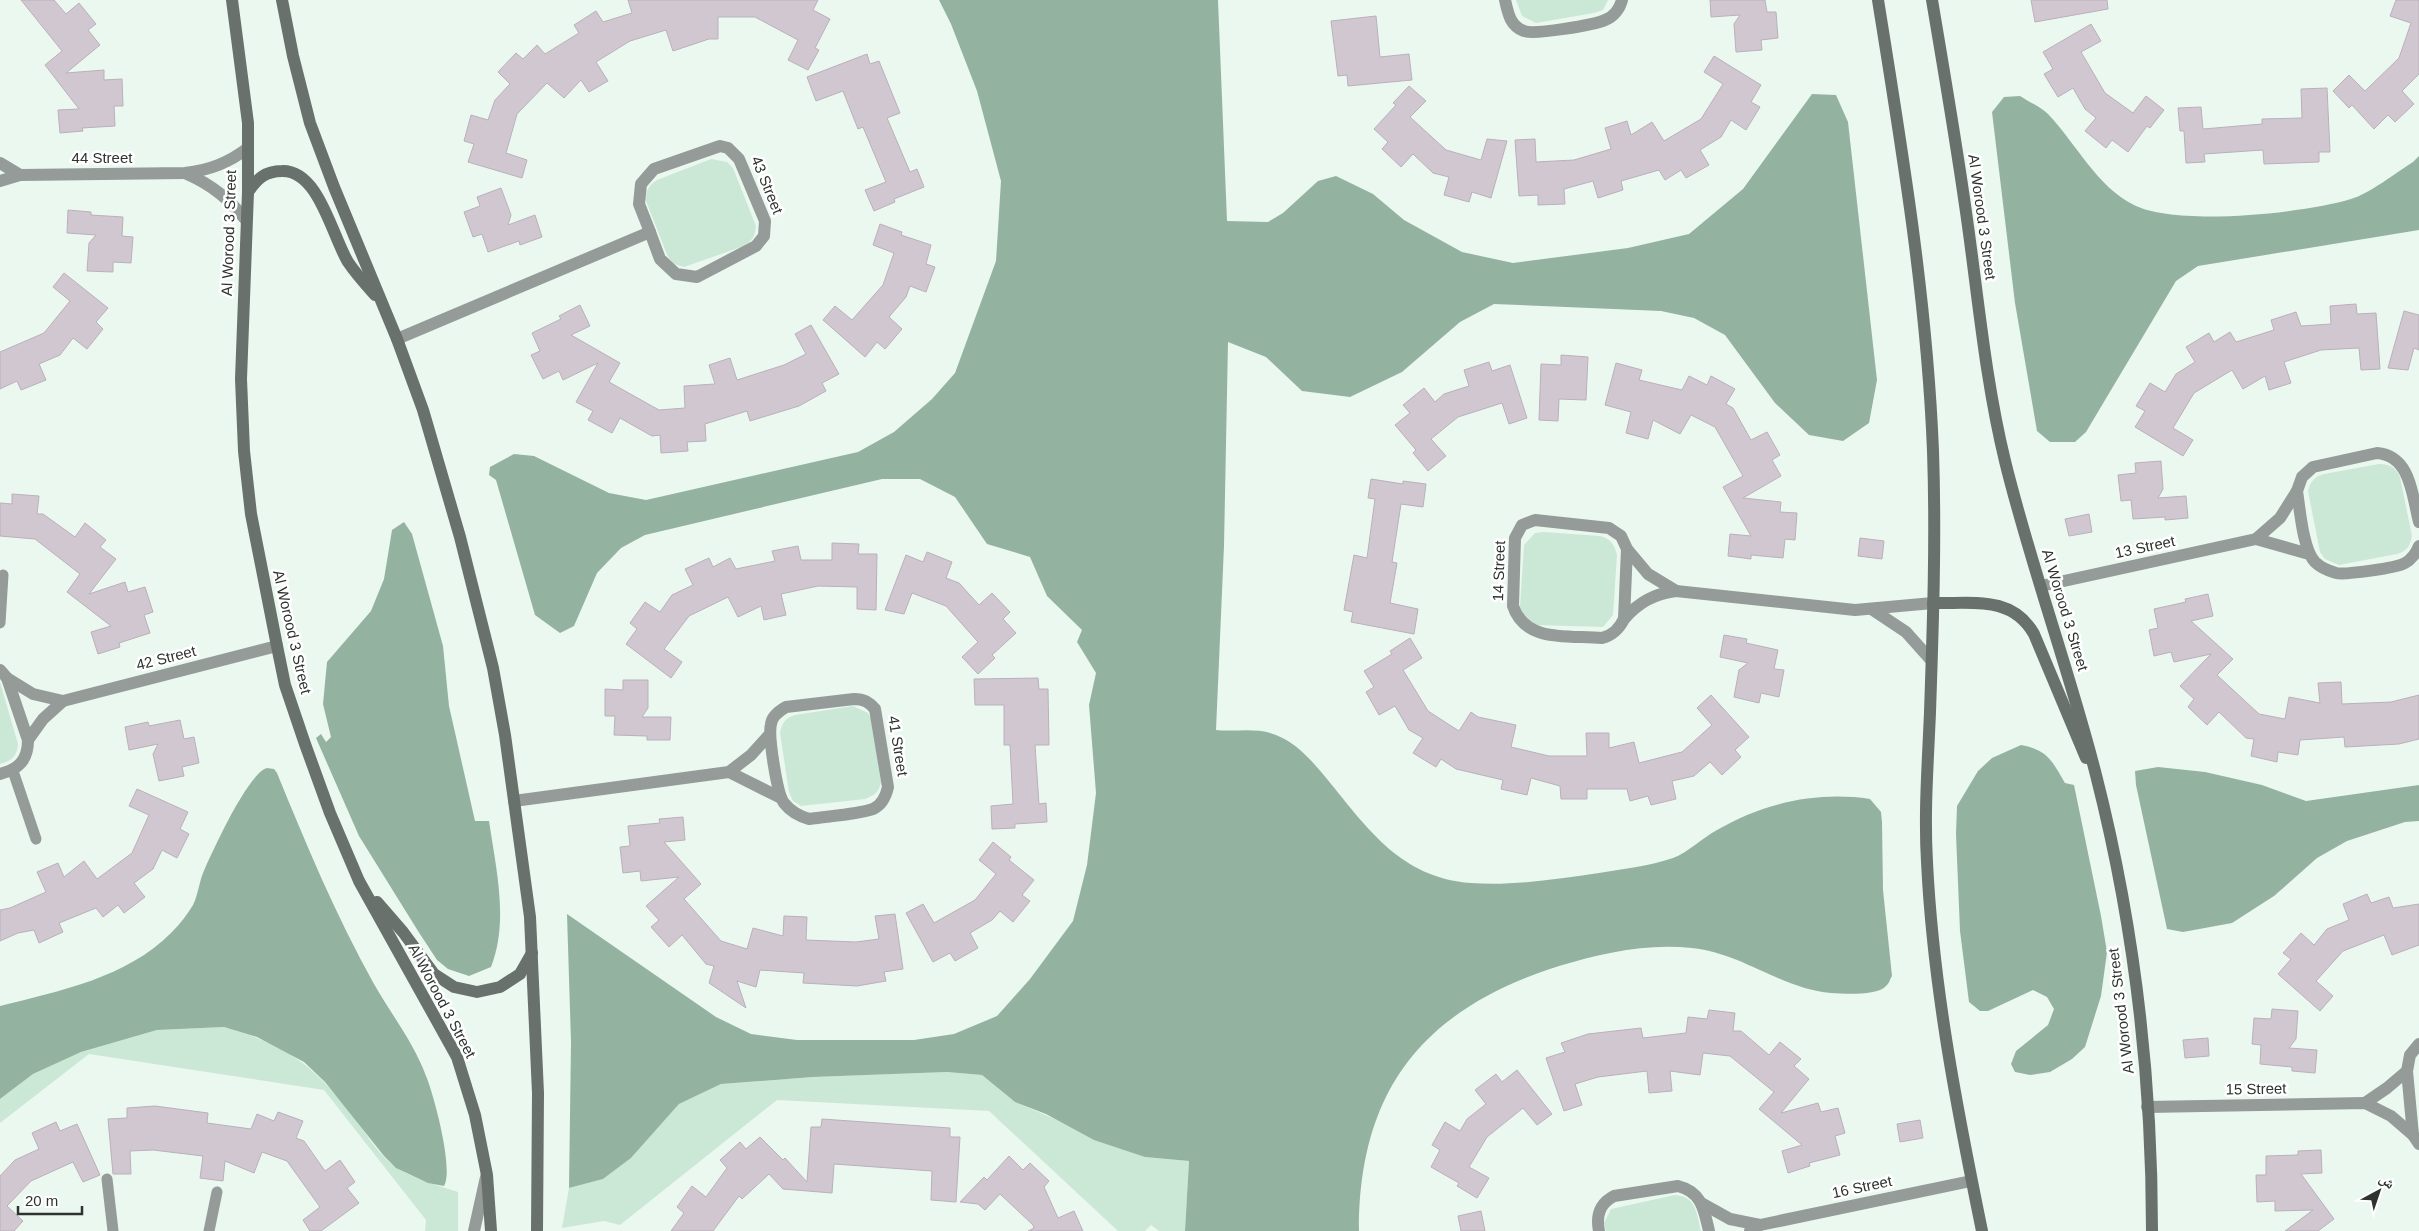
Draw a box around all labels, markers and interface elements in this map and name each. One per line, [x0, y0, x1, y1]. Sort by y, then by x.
street label: 44 Street [72, 149, 133, 166]
street label: 43 Street [748, 153, 787, 217]
street label: Al Worood 3 Street [1965, 153, 2000, 282]
street label: Al Worood 3 Street [218, 169, 239, 296]
street label: 13 Street [2113, 532, 2177, 561]
street label: 14 Street [1489, 539, 1508, 602]
street label: Al Worood 3 Street [2039, 547, 2092, 674]
street label: Al Worood 3 Street [270, 568, 315, 696]
street label: 42 Street [134, 642, 198, 673]
street label: 41 Street [885, 715, 912, 778]
street label: Al Worood 3 Street [405, 941, 480, 1061]
street label: Al Worood 3 Street [2104, 946, 2137, 1075]
street label: 15 Street [2225, 1079, 2287, 1098]
north arrow [2354, 1166, 2404, 1216]
text: ش [2376, 1170, 2398, 1193]
street label: 16 Street [1830, 1172, 1894, 1201]
scale bar [18, 1184, 81, 1216]
text: 20 m [25, 1192, 58, 1209]

